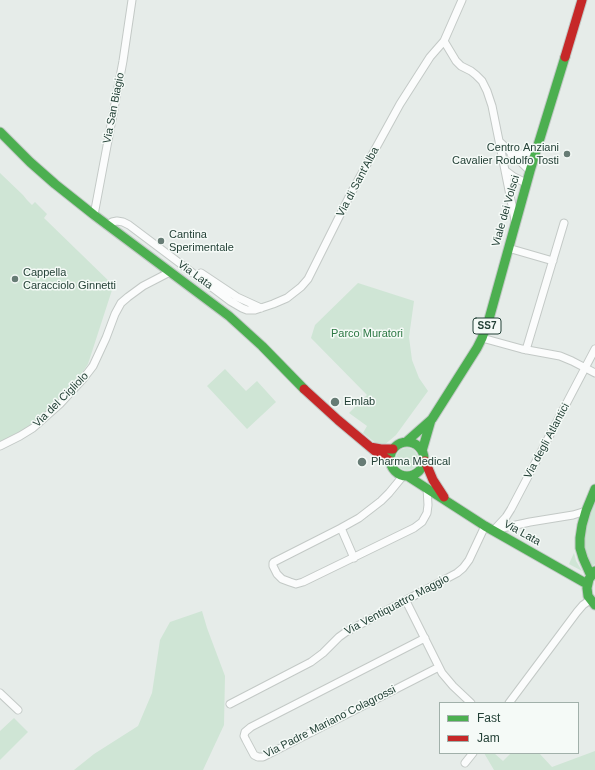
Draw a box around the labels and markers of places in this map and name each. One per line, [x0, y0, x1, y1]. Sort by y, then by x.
place label: Centro Anziani Cavalier Rodolfo Tosti [452, 141, 559, 167]
marker: Centro Anziani Cavalier Rodolfo Tosti [562, 149, 572, 159]
place label: Cantina Sperimentale [169, 228, 234, 254]
marker: Cantina Sperimentale [156, 236, 166, 246]
place label: Cappella Caracciolo Ginnetti [23, 266, 116, 292]
marker: Cappella Caracciolo Ginnetti [10, 274, 20, 284]
place label: Emlab [344, 395, 375, 409]
marker: Emlab [329, 396, 341, 408]
place label: Pharma Medical [371, 455, 450, 469]
marker: Pharma Medical [356, 456, 368, 468]

